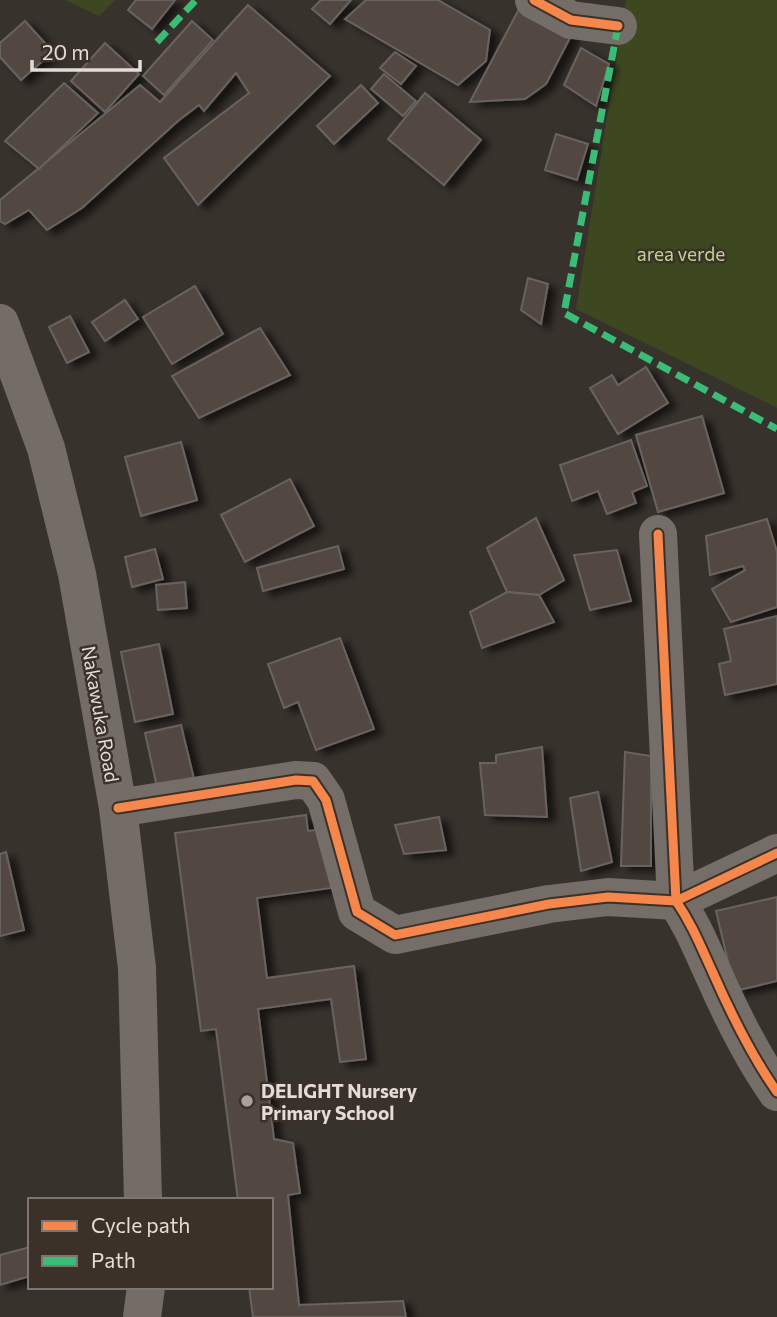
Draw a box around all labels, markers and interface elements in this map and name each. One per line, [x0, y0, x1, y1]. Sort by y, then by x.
scale bar [32, 28, 140, 72]
text: 20 m [42, 39, 90, 64]
park label: area verde [637, 242, 725, 265]
street label: Nakawuka Road [78, 644, 124, 784]
place label: DELIGHT Nursery Primary School [261, 1079, 418, 1124]
marker: DELIGHT Nursery Primary School [239, 1093, 255, 1109]
legend [28, 1198, 273, 1289]
text: Cycle path [91, 1212, 190, 1237]
text: Path [91, 1247, 136, 1272]

